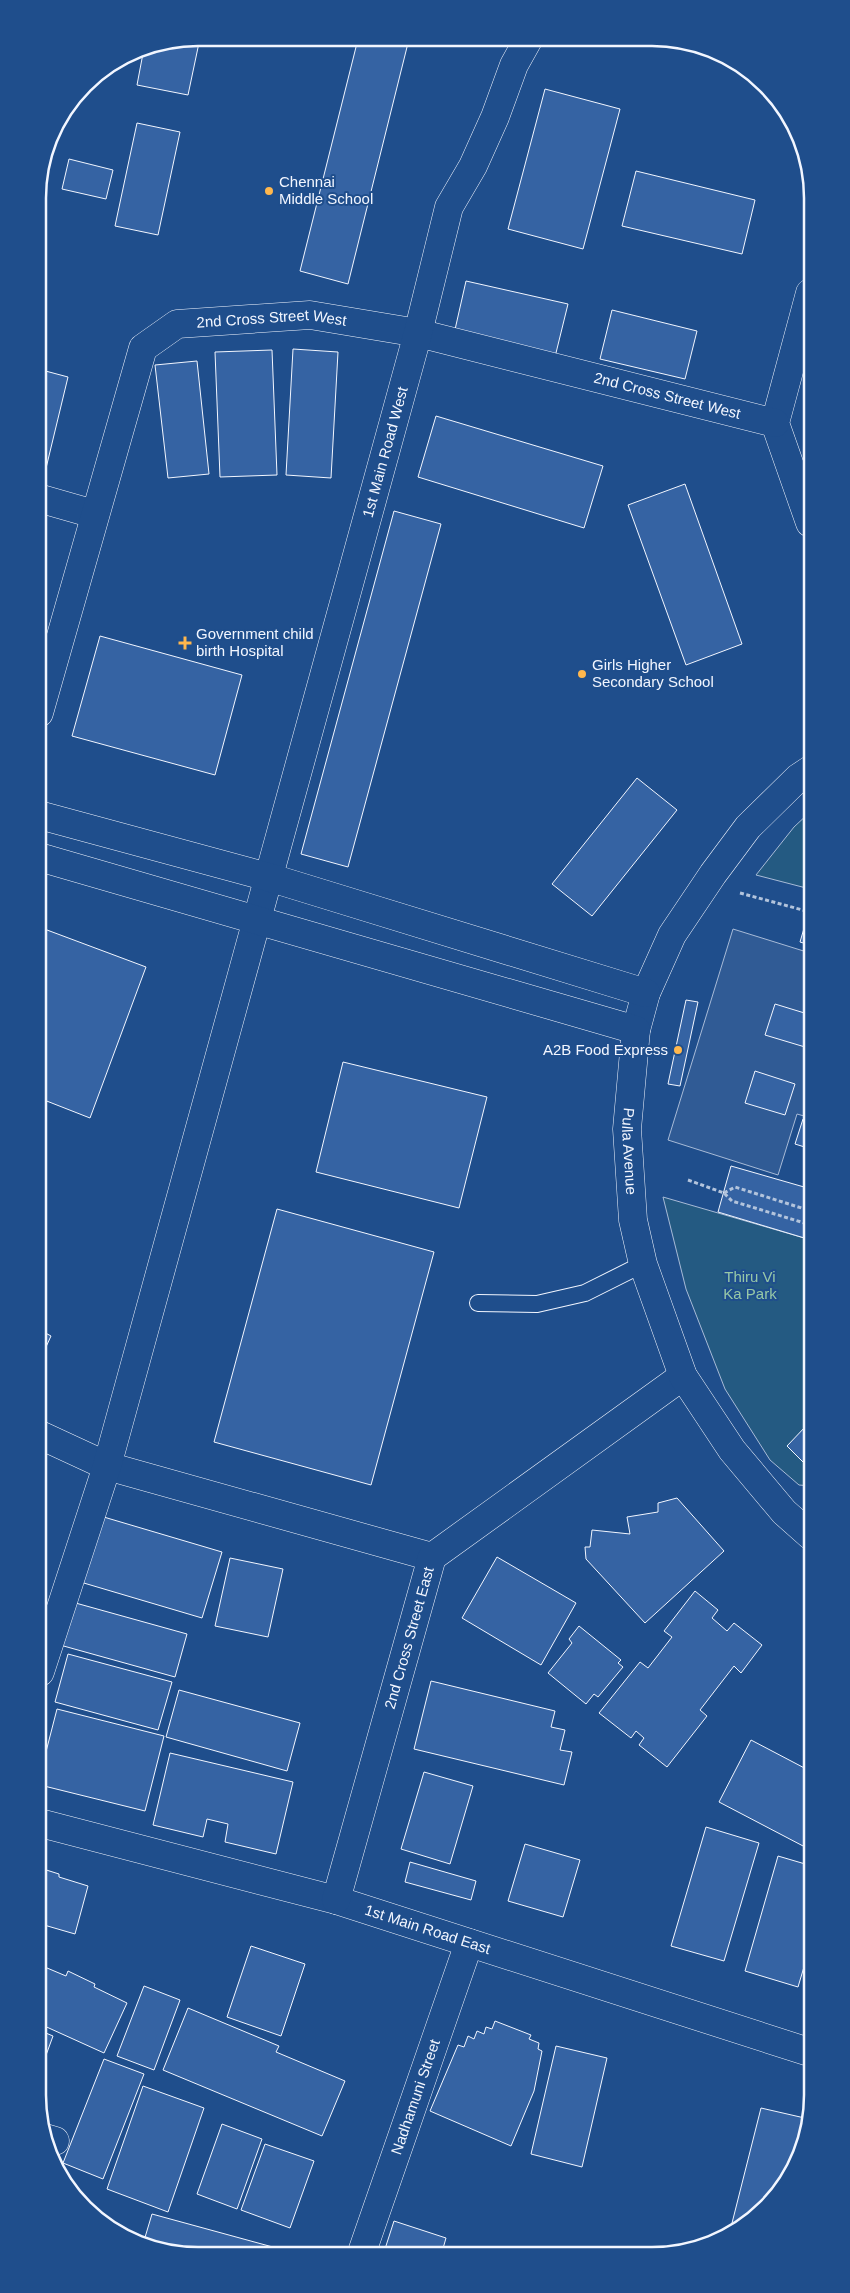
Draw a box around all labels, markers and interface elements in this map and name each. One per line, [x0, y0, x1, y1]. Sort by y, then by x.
place label: Chennai Middle School [279, 173, 373, 207]
marker: Chennai Middle School [263, 185, 275, 197]
street label: 2nd Cross Street West [196, 306, 349, 331]
street label: 2nd Cross Street West [592, 369, 743, 422]
street label: 1st Main Road West [359, 384, 411, 519]
place label: Government child birth Hospital [196, 625, 314, 659]
marker: Government child birth Hospital [178, 636, 192, 650]
place label: Girls Higher Secondary School [592, 656, 714, 690]
marker: Girls Higher Secondary School [576, 668, 588, 680]
place label: A2B Food Express [543, 1041, 668, 1058]
marker: A2B Food Express [672, 1044, 684, 1056]
street label: Pulla Avenue [619, 1107, 640, 1195]
park label: Thiru Vi Ka Park [723, 1268, 777, 1302]
street label: 2nd Cross Street East [381, 1564, 437, 1711]
street label: 1st Main Road East [363, 1901, 493, 1957]
street label: Nadhamuni Street [387, 2036, 443, 2157]

